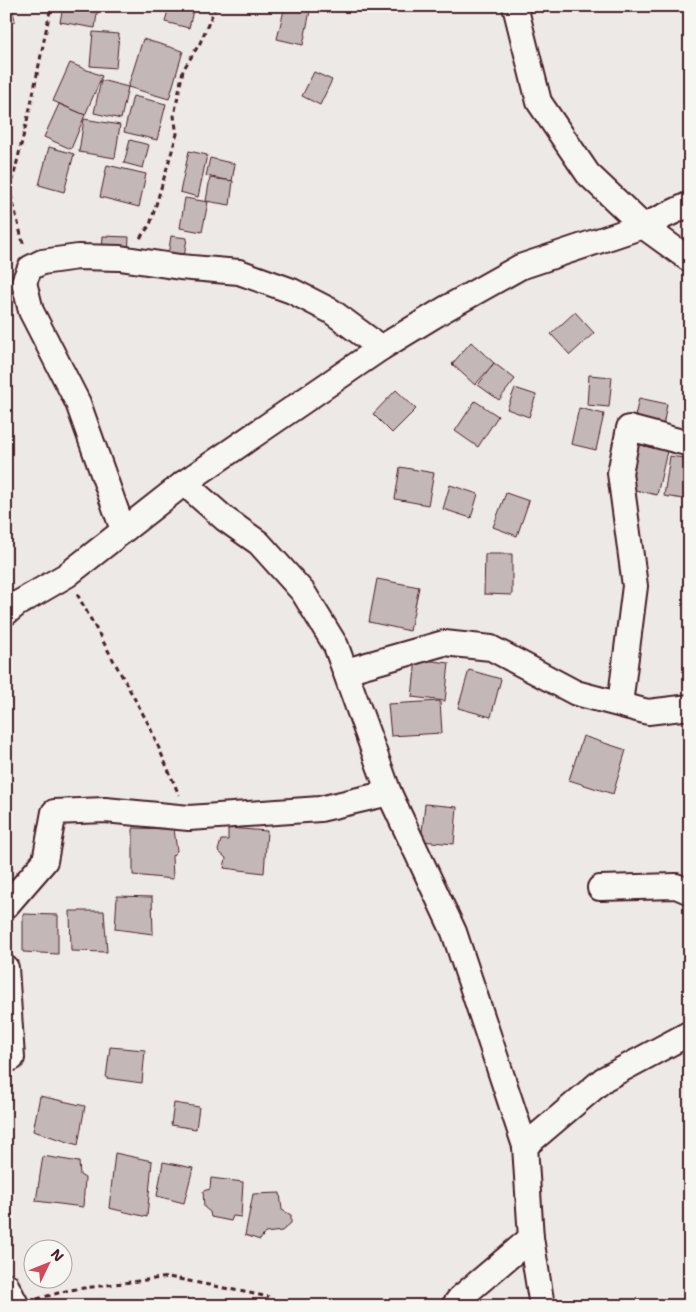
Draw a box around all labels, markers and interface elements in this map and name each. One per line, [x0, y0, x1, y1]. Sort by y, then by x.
north arrow [22, 1240, 72, 1290]
text: N [47, 1245, 68, 1265]

